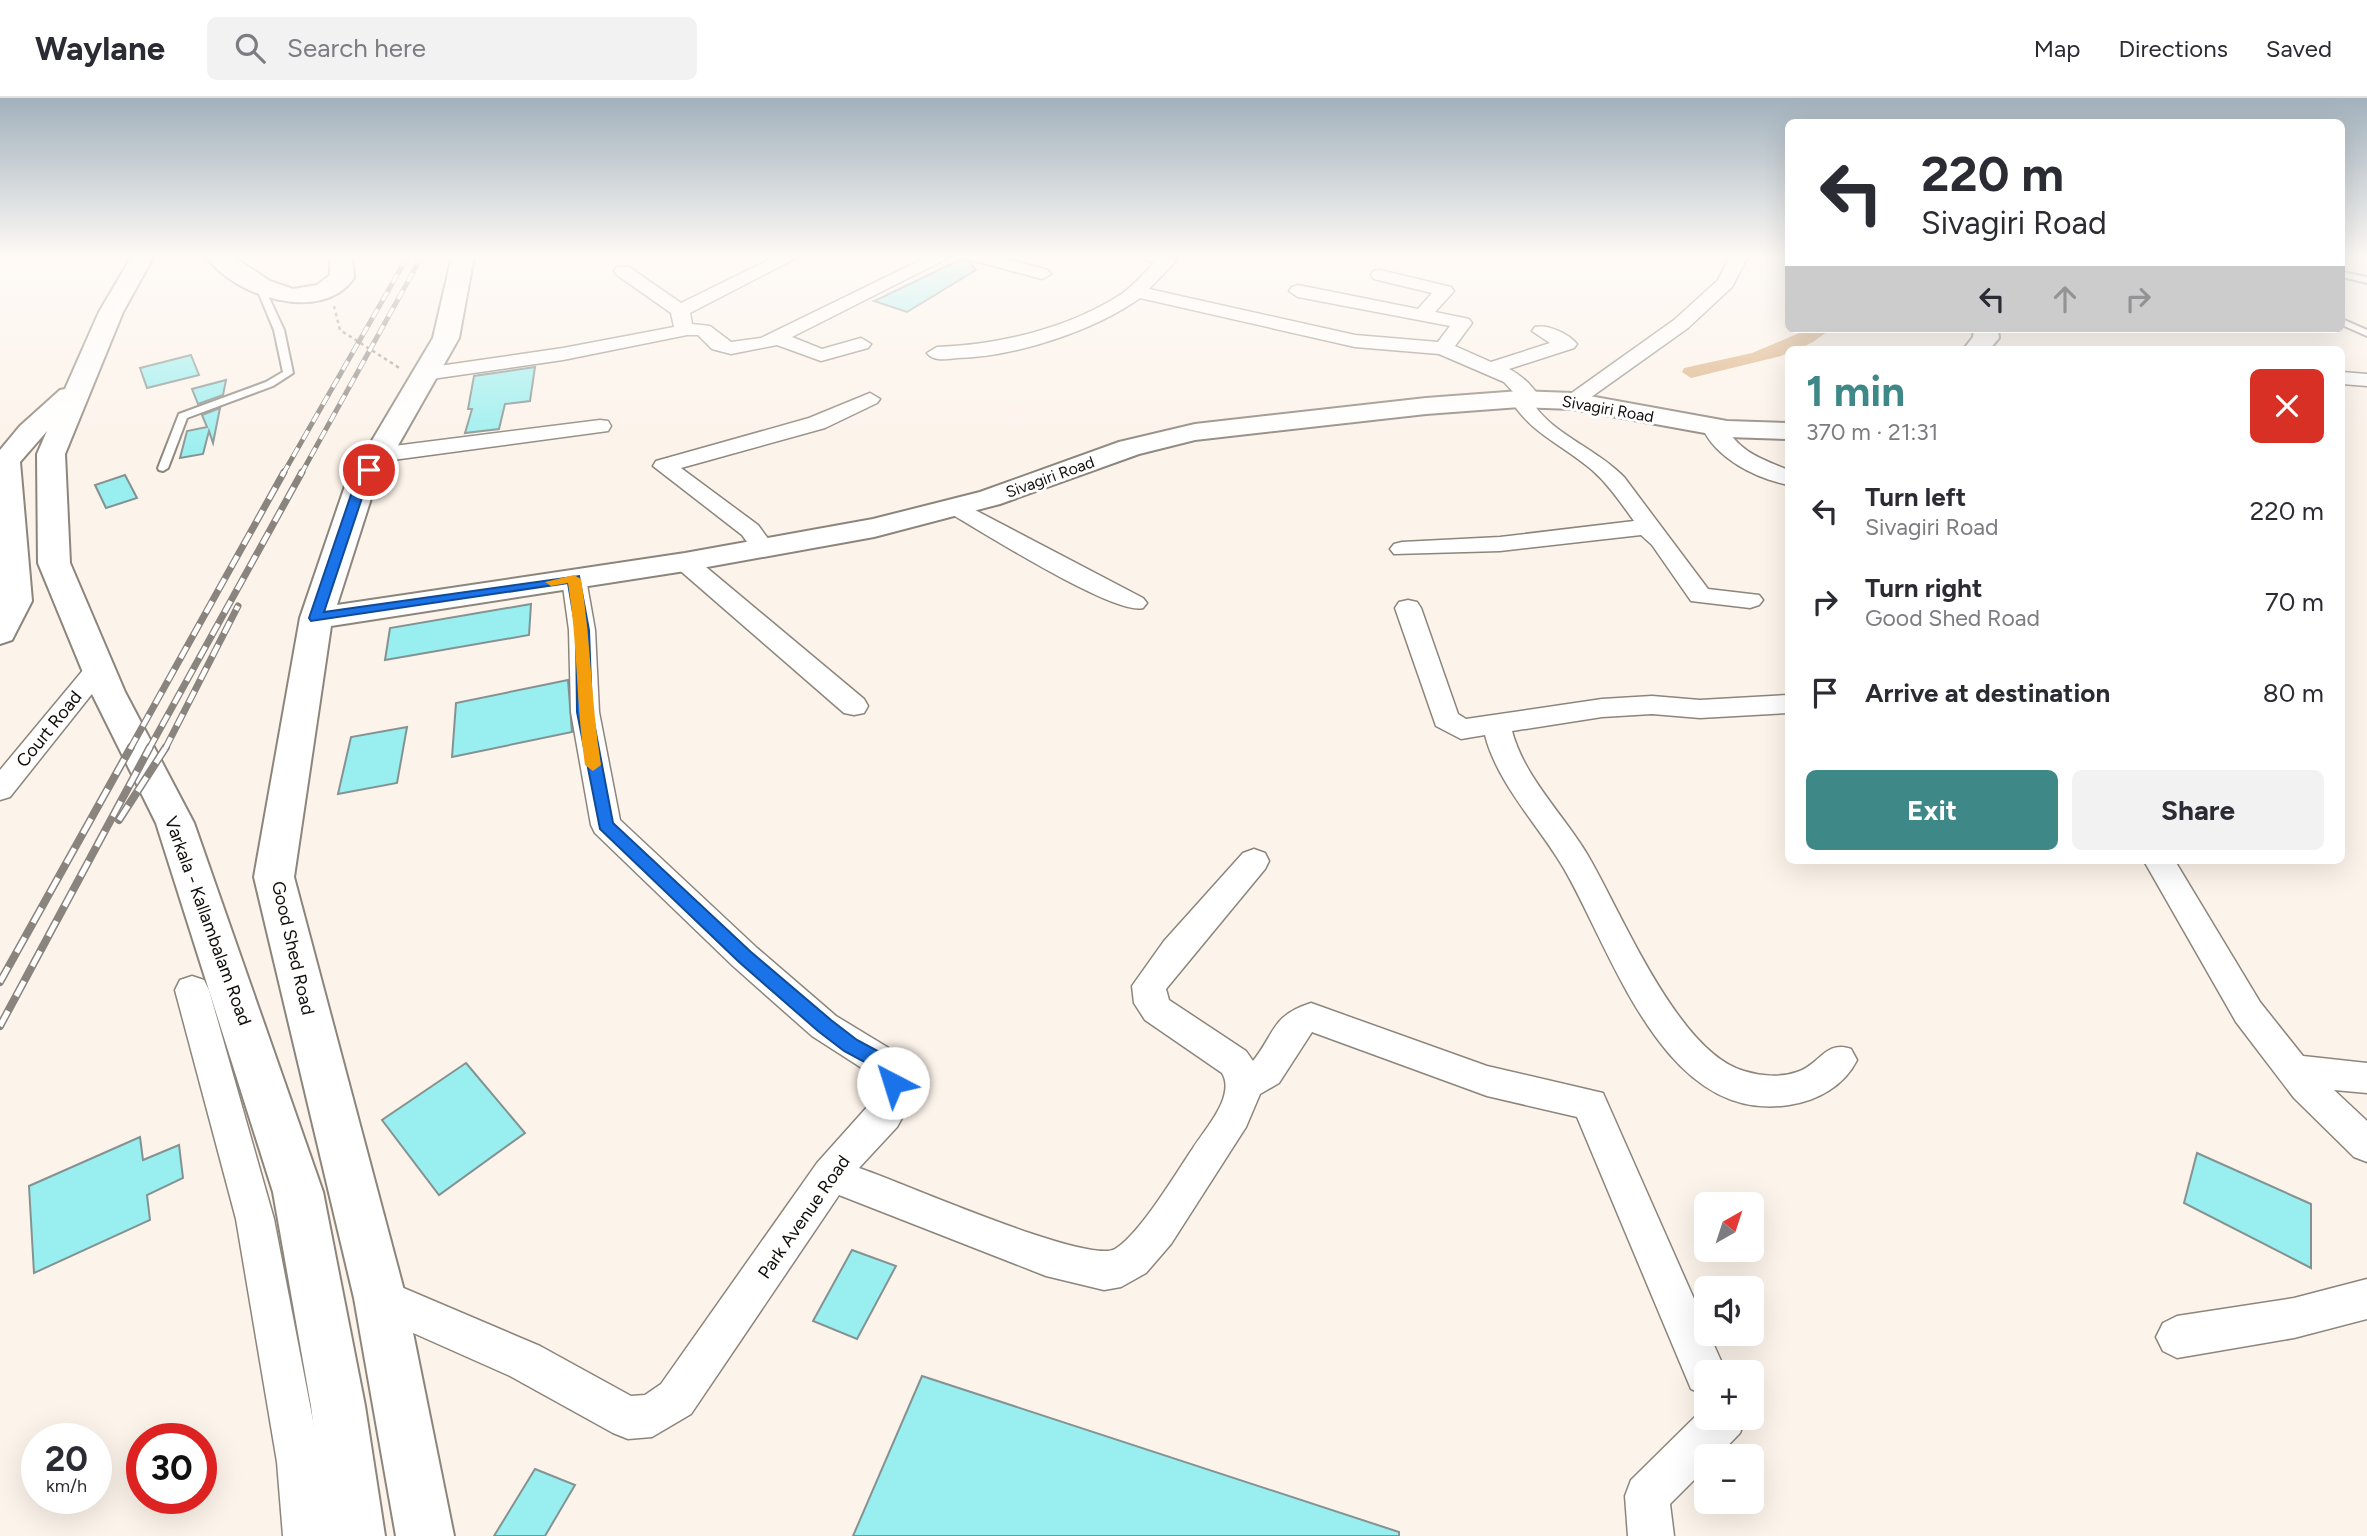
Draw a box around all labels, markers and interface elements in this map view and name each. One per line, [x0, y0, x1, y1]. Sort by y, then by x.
search box [207, 17, 697, 80]
text: Waylane [35, 29, 165, 68]
icon: search [231, 29, 269, 67]
text: Search here [287, 32, 426, 64]
text: Map [2034, 34, 2080, 63]
text: Directions [2118, 34, 2228, 63]
text: Saved [2266, 34, 2332, 63]
text: 220 m [1921, 144, 2064, 203]
icon: left [1806, 147, 1897, 238]
text: Sivagiri Road [1921, 204, 2107, 242]
icon: left [1973, 280, 2011, 318]
icon: ahead [2046, 280, 2084, 318]
icon: right [2119, 280, 2157, 318]
text: 1 min [1806, 366, 1905, 417]
button: close [2250, 369, 2324, 443]
street label: Sivagiri Road [1561, 392, 1655, 426]
text: 370 m · 21:31 [1806, 418, 1938, 446]
pin [339, 440, 399, 500]
icon: arrive [350, 451, 388, 489]
street label: Sivagiri Road [1003, 452, 1097, 502]
text: Turn left [1865, 481, 1966, 513]
icon: left [1806, 492, 1844, 530]
text: 220 m [2250, 495, 2324, 527]
text: Sivagiri Road [1865, 513, 1998, 541]
text: Turn right [1865, 572, 1982, 604]
icon: right [1806, 583, 1844, 621]
text: 70 m [2265, 586, 2324, 618]
text: Good Shed Road [1865, 604, 2040, 632]
icon: arrive [1806, 674, 1844, 712]
text: Arrive at destination [1865, 677, 2110, 709]
text: 80 m [2263, 677, 2324, 709]
street label: Court Road [11, 686, 87, 772]
button: Exit [1806, 770, 2058, 850]
button: Share [2072, 770, 2324, 850]
street label: Varkala - Kallambalam Road [160, 814, 256, 1028]
street label: Good Shed Road [267, 879, 319, 1017]
position arrow [856, 1046, 930, 1120]
street label: Park Avenue Road [753, 1151, 855, 1283]
north arrow [1694, 1192, 1764, 1262]
map controls [1694, 1192, 1764, 1514]
button: sound [1694, 1276, 1764, 1346]
button: + [1694, 1360, 1764, 1430]
speed limit sign: 30 [126, 1423, 217, 1514]
text: 20 [45, 1438, 88, 1480]
button: − [1694, 1444, 1764, 1514]
text: km/h [46, 1475, 87, 1497]

